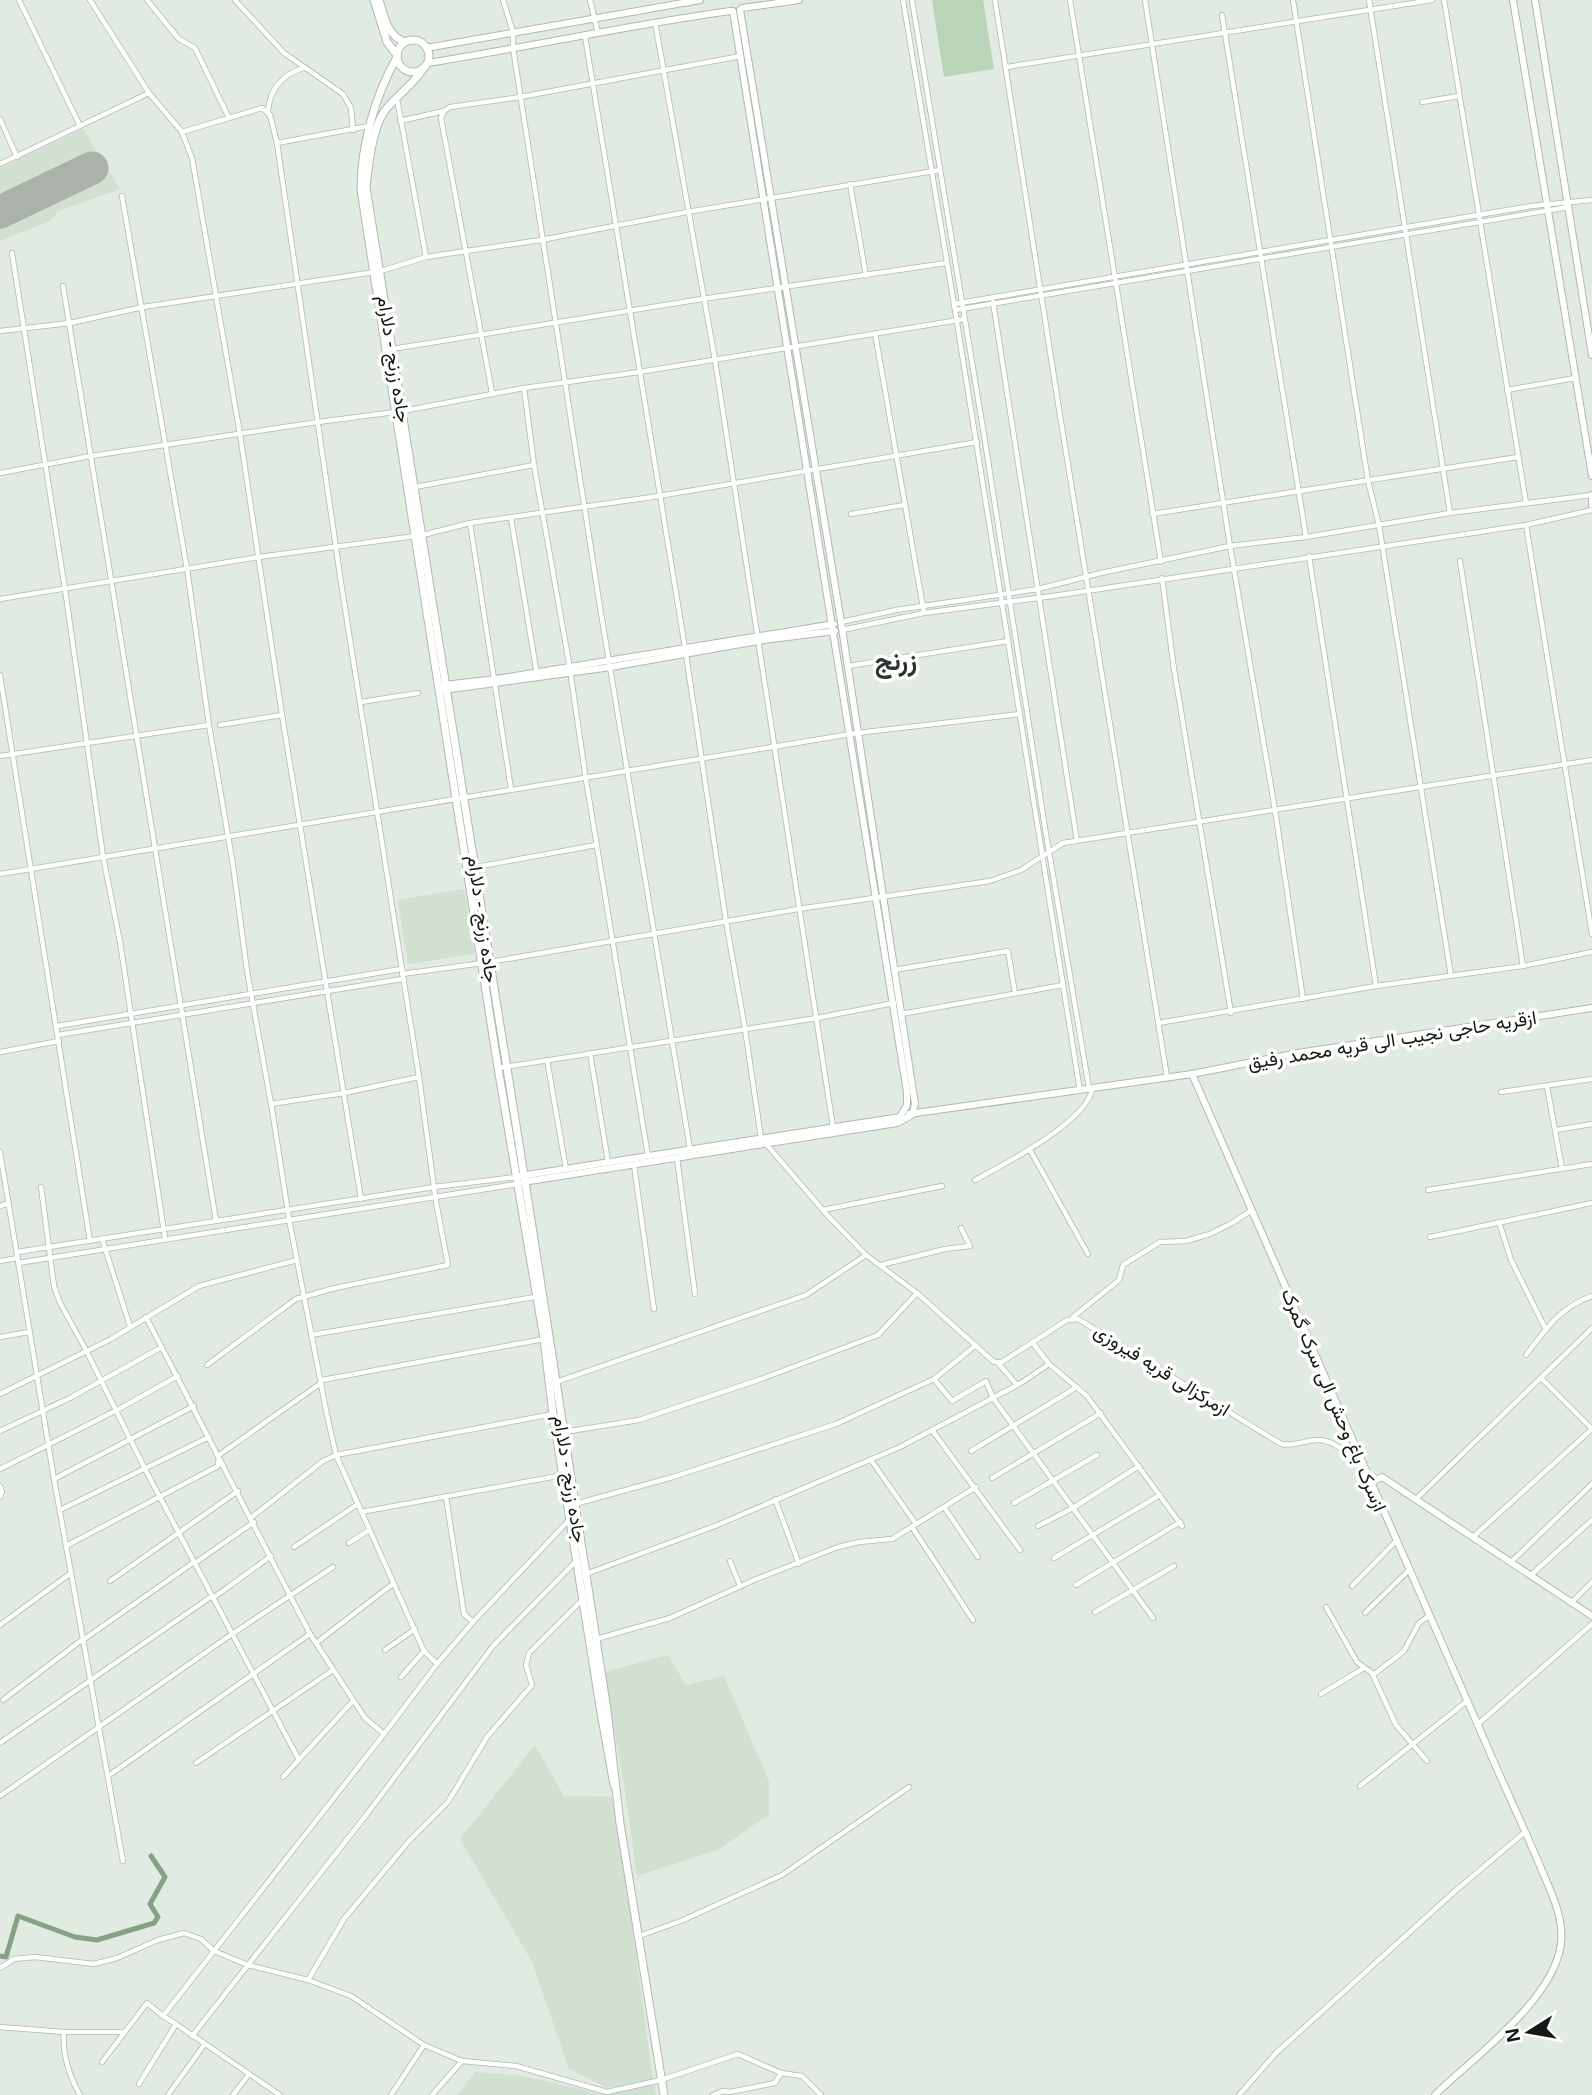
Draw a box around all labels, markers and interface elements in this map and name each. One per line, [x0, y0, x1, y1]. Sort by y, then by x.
street label: جاده زرنج - دلارام [371, 294, 414, 425]
district label: زرنج [875, 646, 917, 679]
street label: جاده زرنج - دلارام [461, 854, 502, 985]
street label: ازقریه حاجی نجیب الی قریه محمد رفیق [1246, 1007, 1538, 1074]
street label: ازسرک باغ وحش الی سرک گمرک [1276, 1285, 1391, 1515]
street label: ازمرکزالی قریه فیروزی [1090, 1320, 1234, 1421]
street label: جاده زرنج - دلارام [547, 1414, 590, 1545]
north arrow [1494, 1997, 1564, 2067]
text: N [1501, 2026, 1524, 2044]

